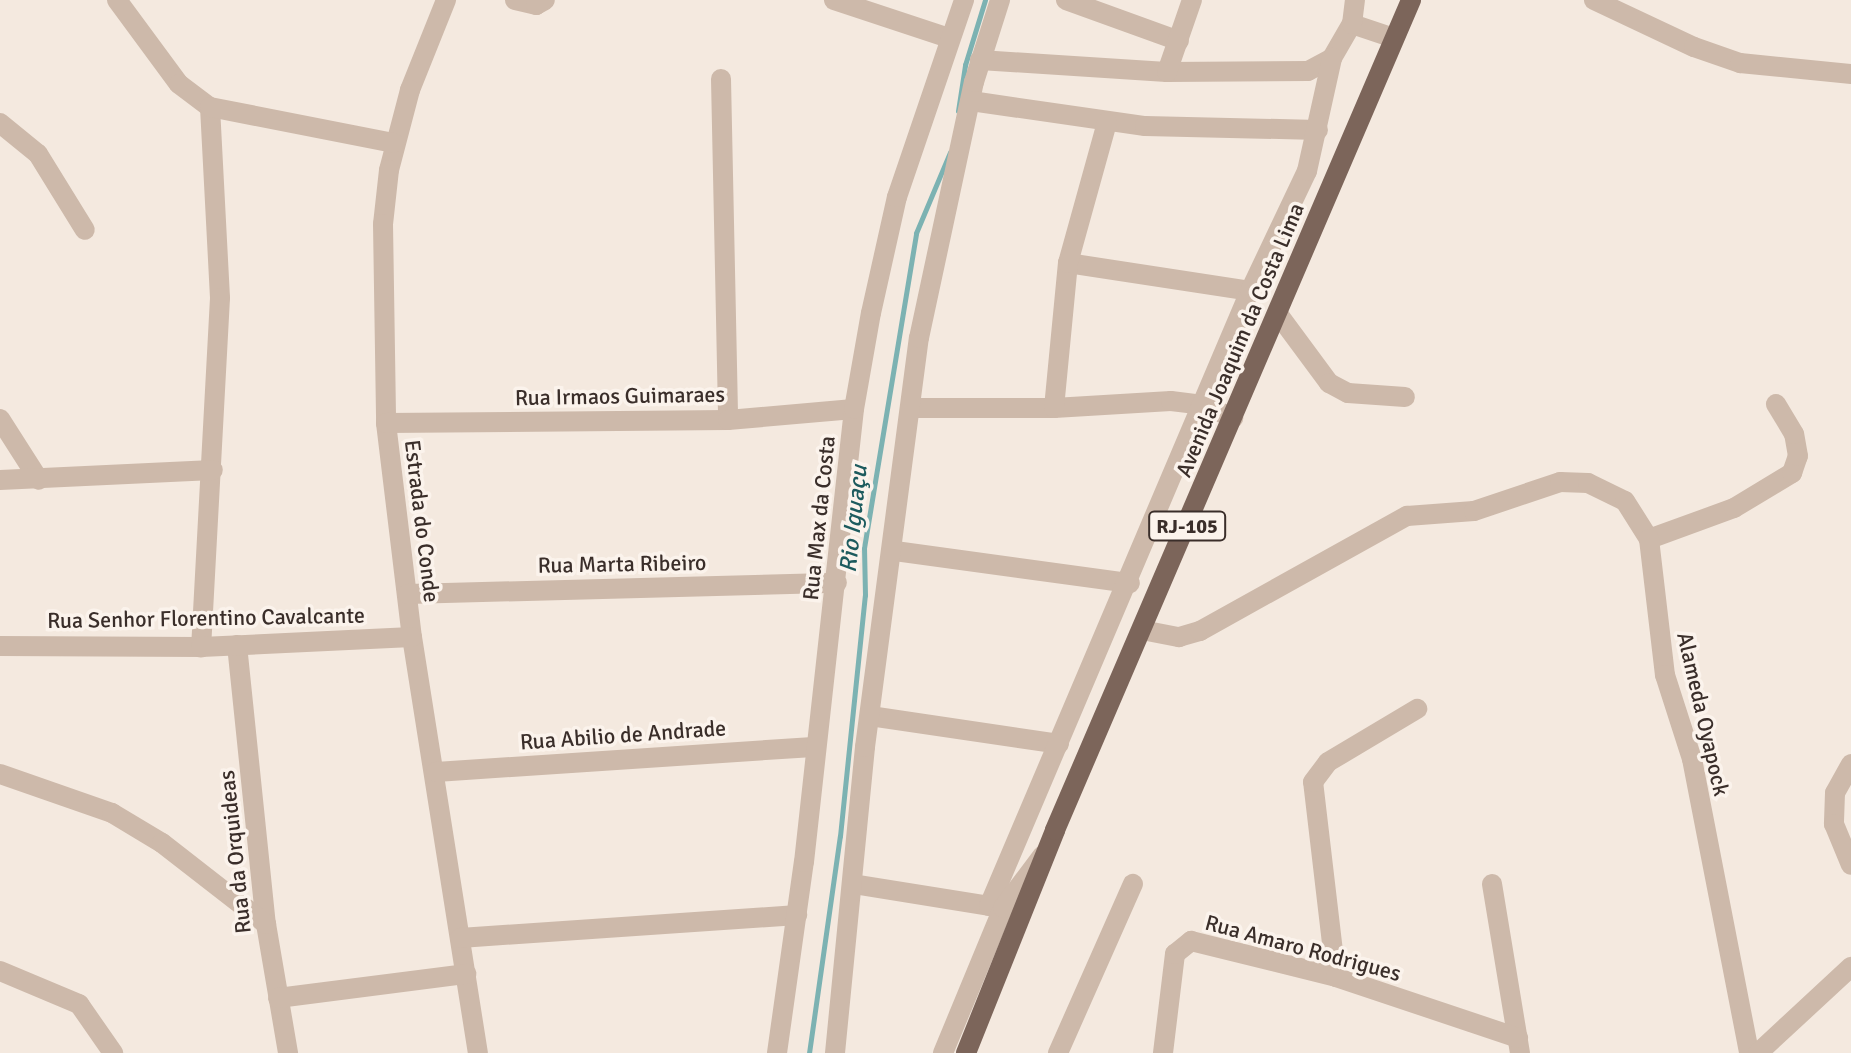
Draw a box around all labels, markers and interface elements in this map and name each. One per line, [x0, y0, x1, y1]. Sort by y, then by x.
street label: Avenida Joaquim da Costa Lima [1170, 199, 1310, 481]
street label: Rua Irmaos Guimaraes [515, 381, 725, 411]
street label: Rua Max da Costa [797, 434, 841, 602]
street label: Estrada do Conde [399, 438, 445, 604]
water label: Rio Iguaçu [834, 464, 874, 574]
road number: RJ-105 [1147, 510, 1227, 542]
street label: Rua Marta Ribeiro [537, 549, 707, 579]
street label: Rua Senhor Florentino Cavalcante [47, 602, 365, 634]
street label: Alameda Oyapock [1671, 630, 1735, 798]
street label: Rua Abilio de Andrade [519, 715, 727, 755]
street label: Rua da Orquideas [213, 769, 257, 935]
street label: Rua Amaro Rodrigues [1202, 909, 1404, 987]

